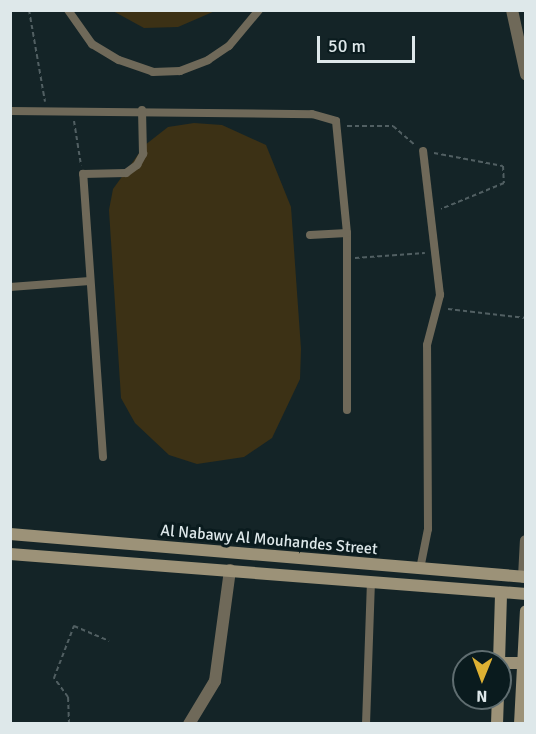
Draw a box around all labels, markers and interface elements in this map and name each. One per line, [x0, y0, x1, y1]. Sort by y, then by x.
scale bar [320, 24, 418, 62]
text: 50 m [328, 35, 366, 57]
street label: Al Nabawy Al Mouhandes Street [160, 521, 378, 559]
north arrow [452, 650, 512, 710]
text: N [476, 686, 487, 706]

